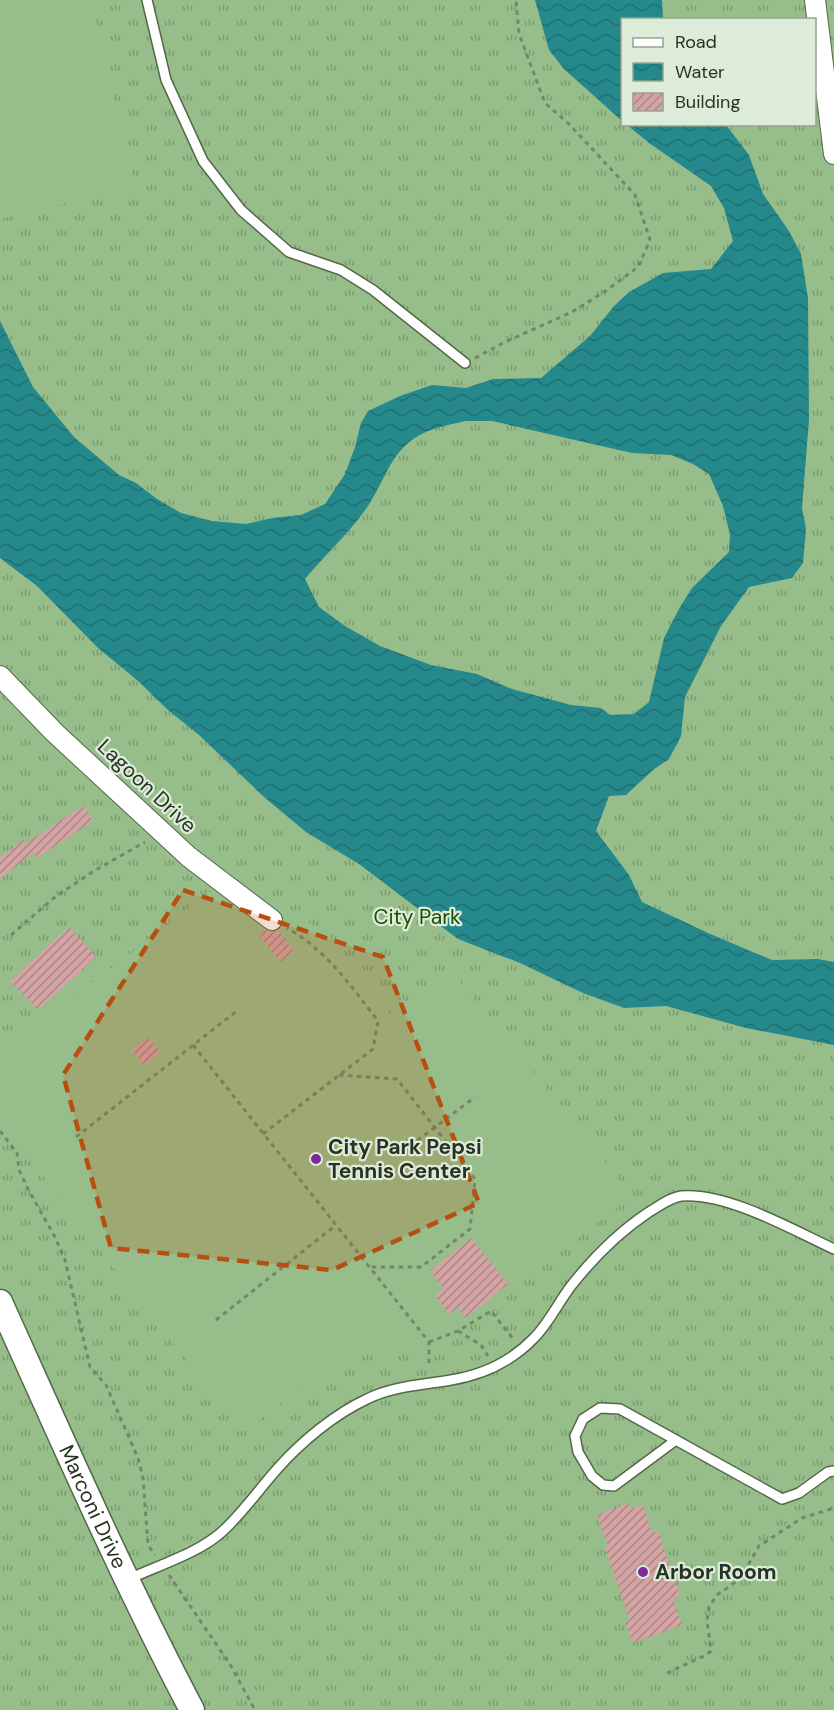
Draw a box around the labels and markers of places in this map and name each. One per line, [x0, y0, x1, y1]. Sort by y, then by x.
place label: City Park Pepsi Tennis Center [328, 1133, 482, 1185]
marker: City Park Pepsi Tennis Center [309, 1152, 323, 1166]
place label: Arbor Room [655, 1558, 777, 1586]
marker: Arbor Room [636, 1565, 650, 1579]

